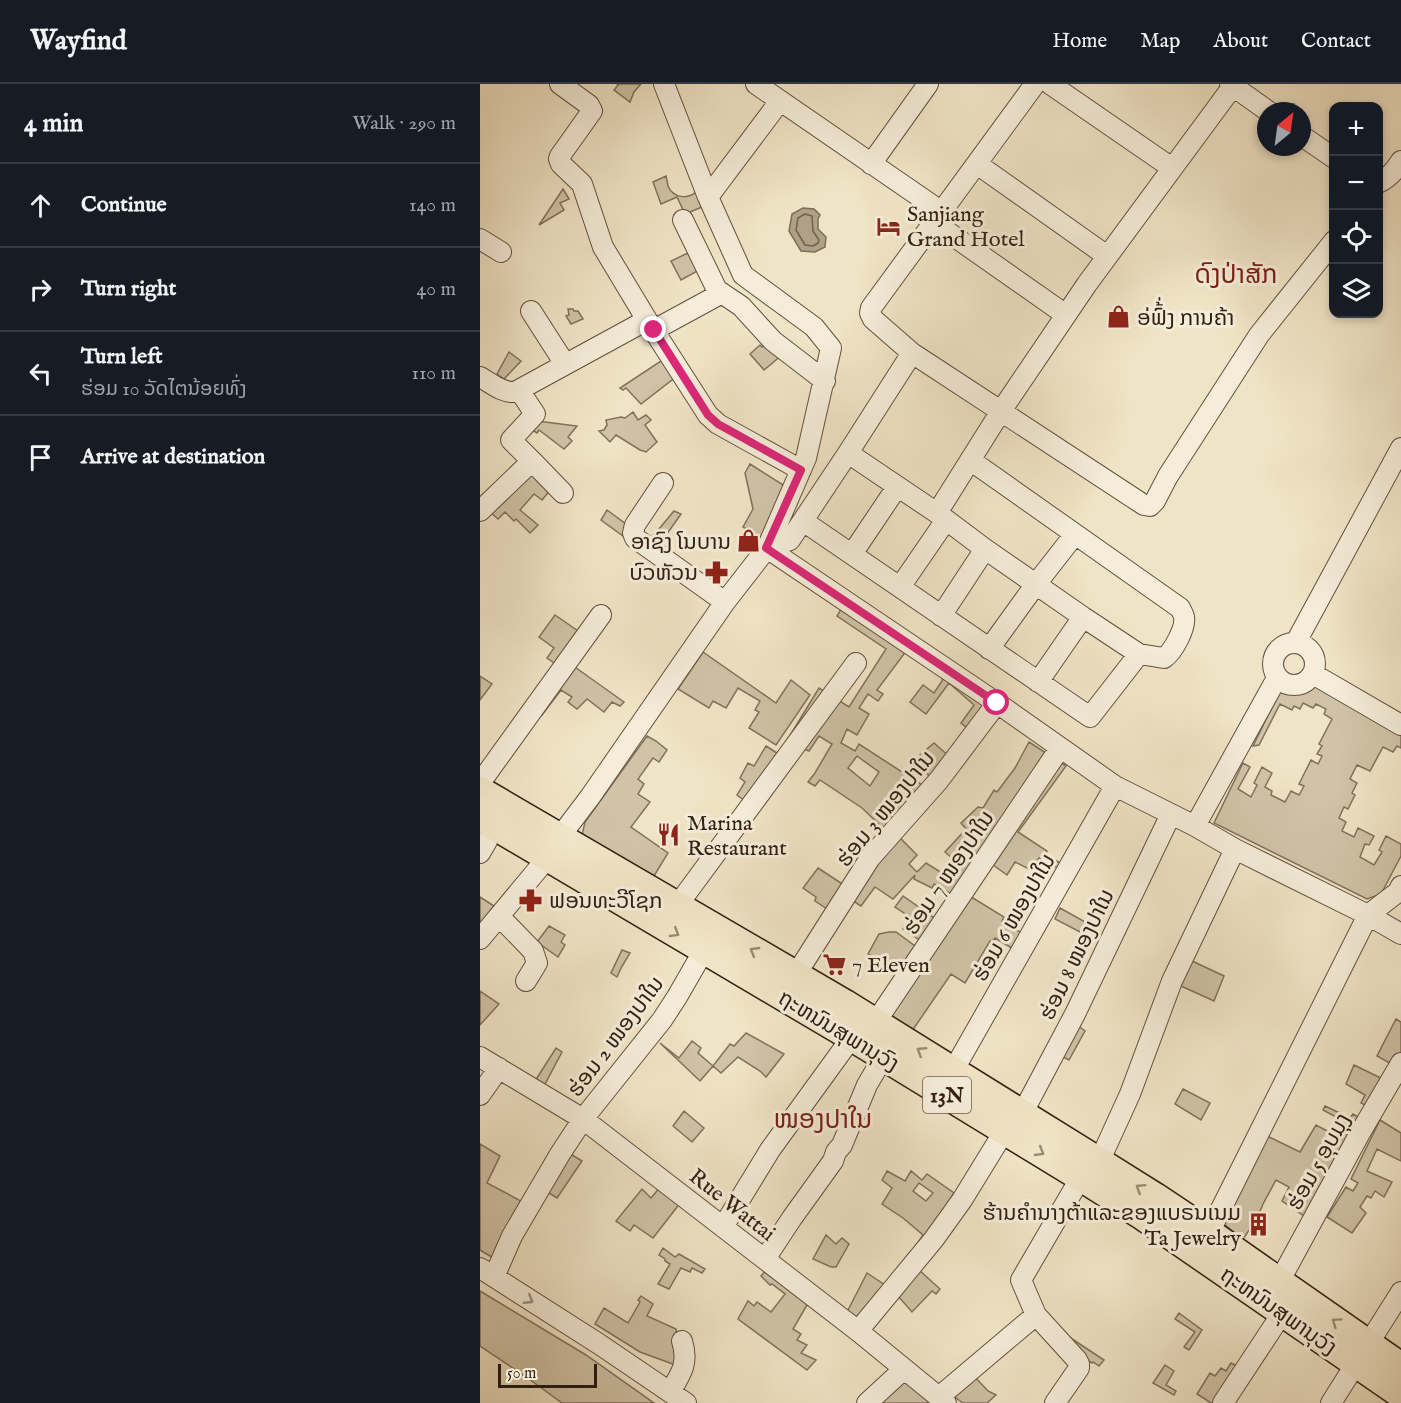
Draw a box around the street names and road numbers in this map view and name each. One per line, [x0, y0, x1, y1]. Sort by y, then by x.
street label: ຮ່ອມ 3 ໜອງປາໃນ [831, 745, 942, 873]
street label: ຮ່ອມ 7 ໜອງປາໃນ [898, 806, 1002, 941]
street label: ຮ່ອມ 6 ໜອງປາໃນ [967, 849, 1063, 987]
street label: ຮ່ອມ 8 ໜອງປາໃນ [1034, 885, 1122, 1025]
street label: ຮ່ອມ 2 ໜອງປາໃນ [562, 971, 671, 1103]
street label: ຖະຫນົນສຸພານຸວົງ [772, 985, 904, 1079]
road number: 13N [923, 1077, 971, 1113]
street label: ຮ່ອມ 5 ອຸບມຸງ [1282, 1108, 1358, 1216]
street label: Rue Wattai [683, 1163, 781, 1248]
street label: ຖະຫນົນສຸພານຸວົງ [1214, 1261, 1342, 1362]

